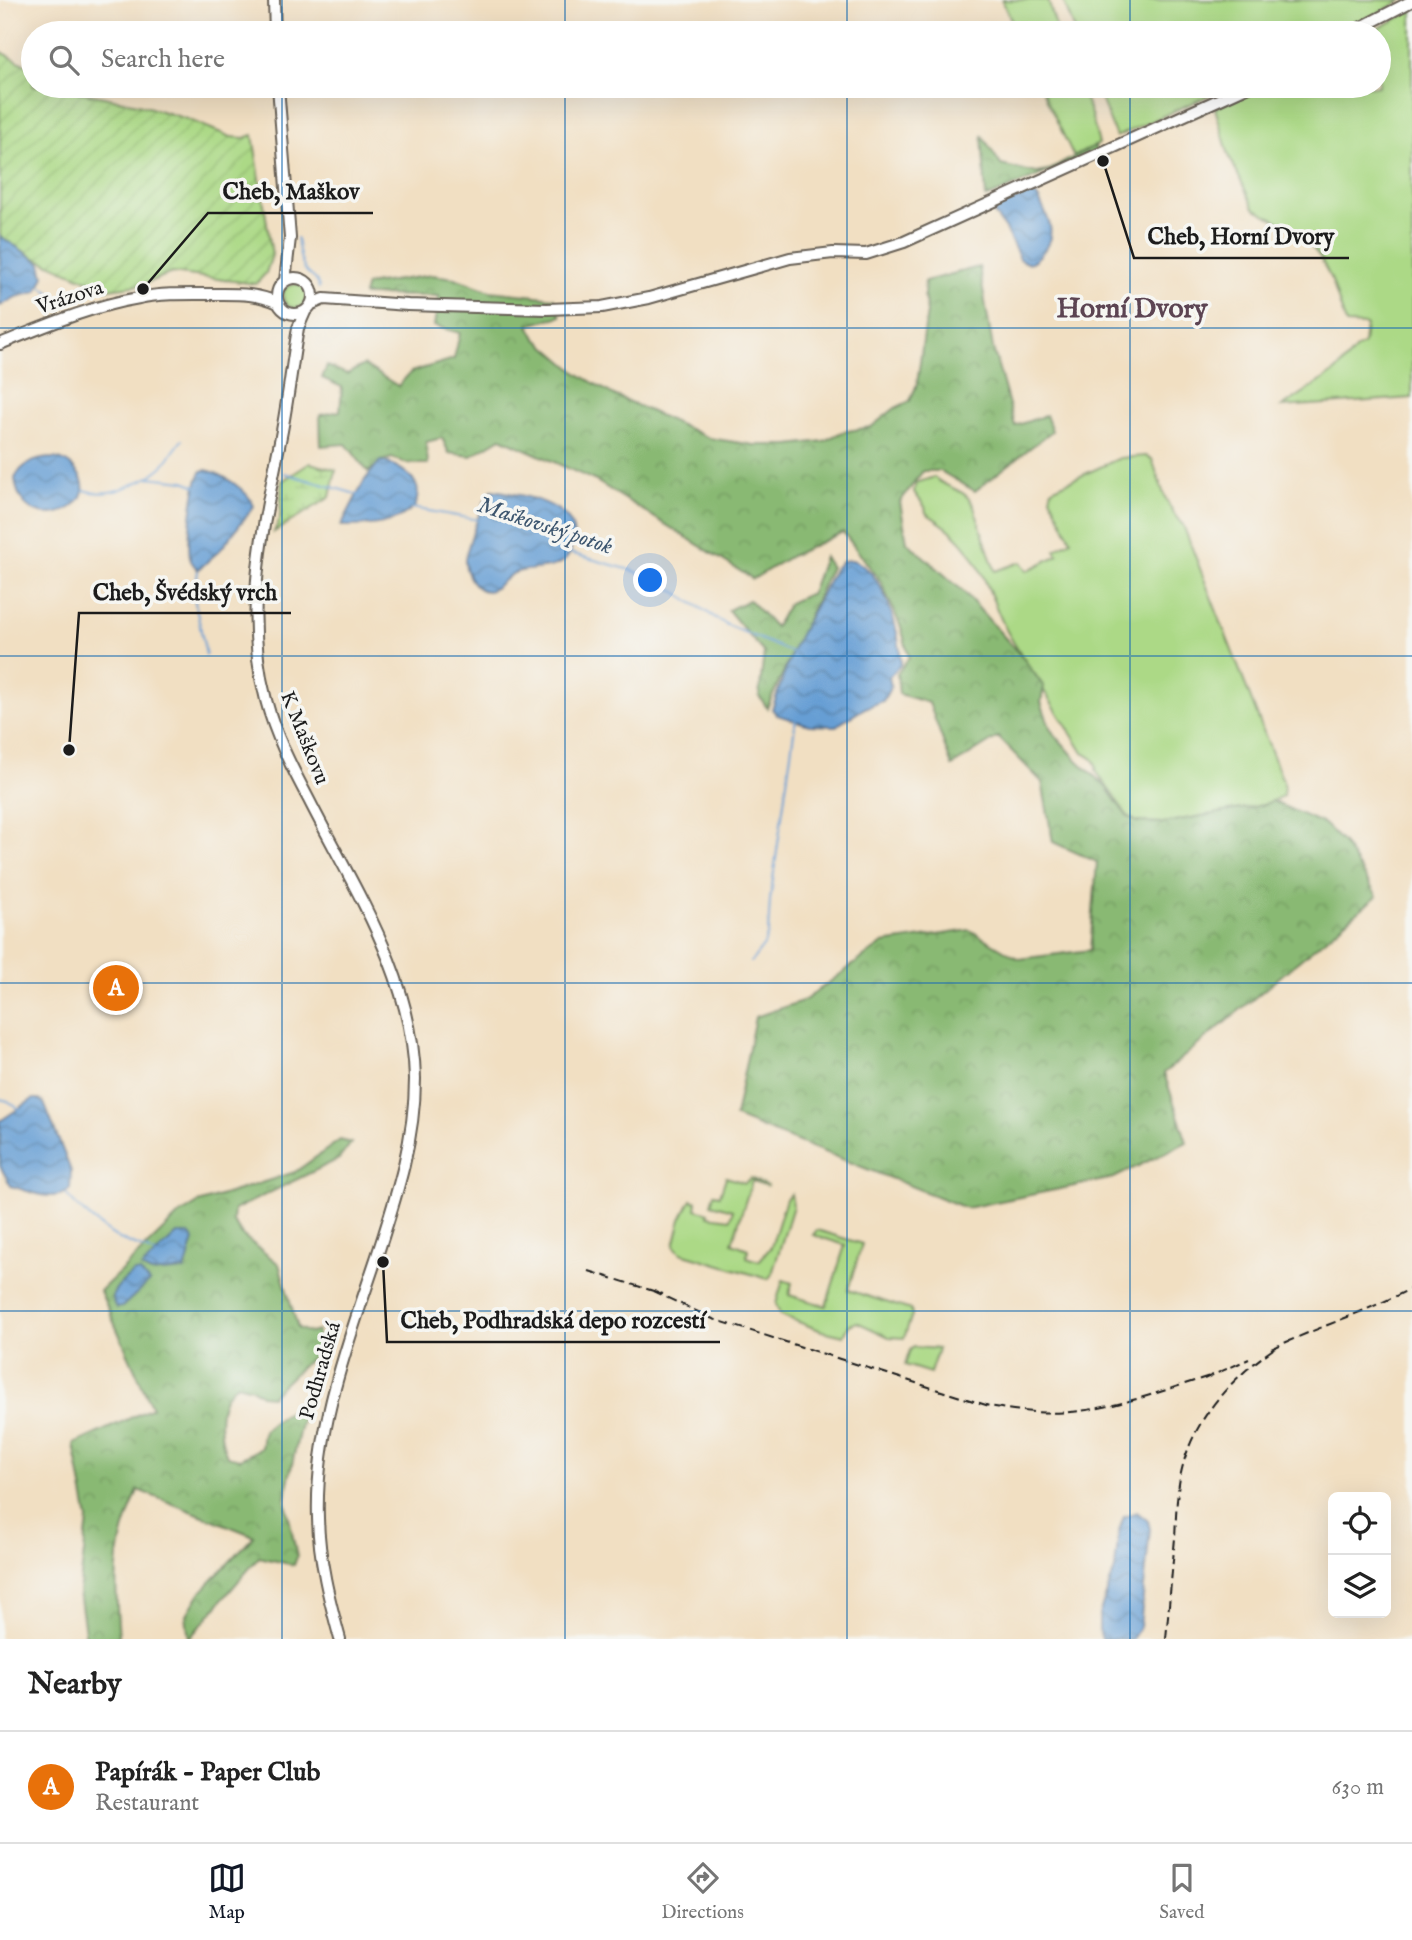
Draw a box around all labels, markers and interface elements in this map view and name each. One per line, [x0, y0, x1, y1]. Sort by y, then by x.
search box [21, 21, 1391, 98]
icon: search [45, 41, 83, 79]
text: Search here [101, 43, 225, 76]
callout: Cheb, Maškov [208, 169, 373, 213]
text: Cheb, Maškov [223, 178, 360, 207]
callout: Cheb, Horní Dvory [1134, 214, 1349, 258]
text: Cheb, Horní Dvory [1148, 223, 1335, 252]
street label: Vrázova [32, 274, 108, 322]
district label: Horní Dvory [1056, 292, 1209, 327]
water label: Maškovský potok [474, 491, 616, 561]
your location [633, 563, 667, 597]
callout: Cheb, Švédský vrch [79, 569, 291, 613]
text: Cheb, Švédský vrch [93, 578, 278, 608]
street label: K Maškovu [273, 687, 335, 789]
pin: A [93, 962, 139, 1014]
callout: Cheb, Podhradská depo rozcestí [387, 1298, 720, 1342]
text: Cheb, Podhradská depo rozcestí [400, 1307, 707, 1336]
street label: Podhradská [294, 1318, 348, 1423]
map controls [1328, 1492, 1391, 1618]
button: locate [1328, 1492, 1391, 1555]
button: layers [1328, 1555, 1391, 1618]
text: Nearby [28, 1666, 121, 1704]
text: Papírák - Paper Club [95, 1756, 320, 1789]
text: A [43, 1773, 59, 1802]
text: 630 m [1332, 1773, 1384, 1802]
text: Restaurant [95, 1789, 199, 1818]
tab: Map [208, 1859, 246, 1925]
tab: Directions [661, 1859, 744, 1925]
tab: Saved [1159, 1859, 1204, 1925]

